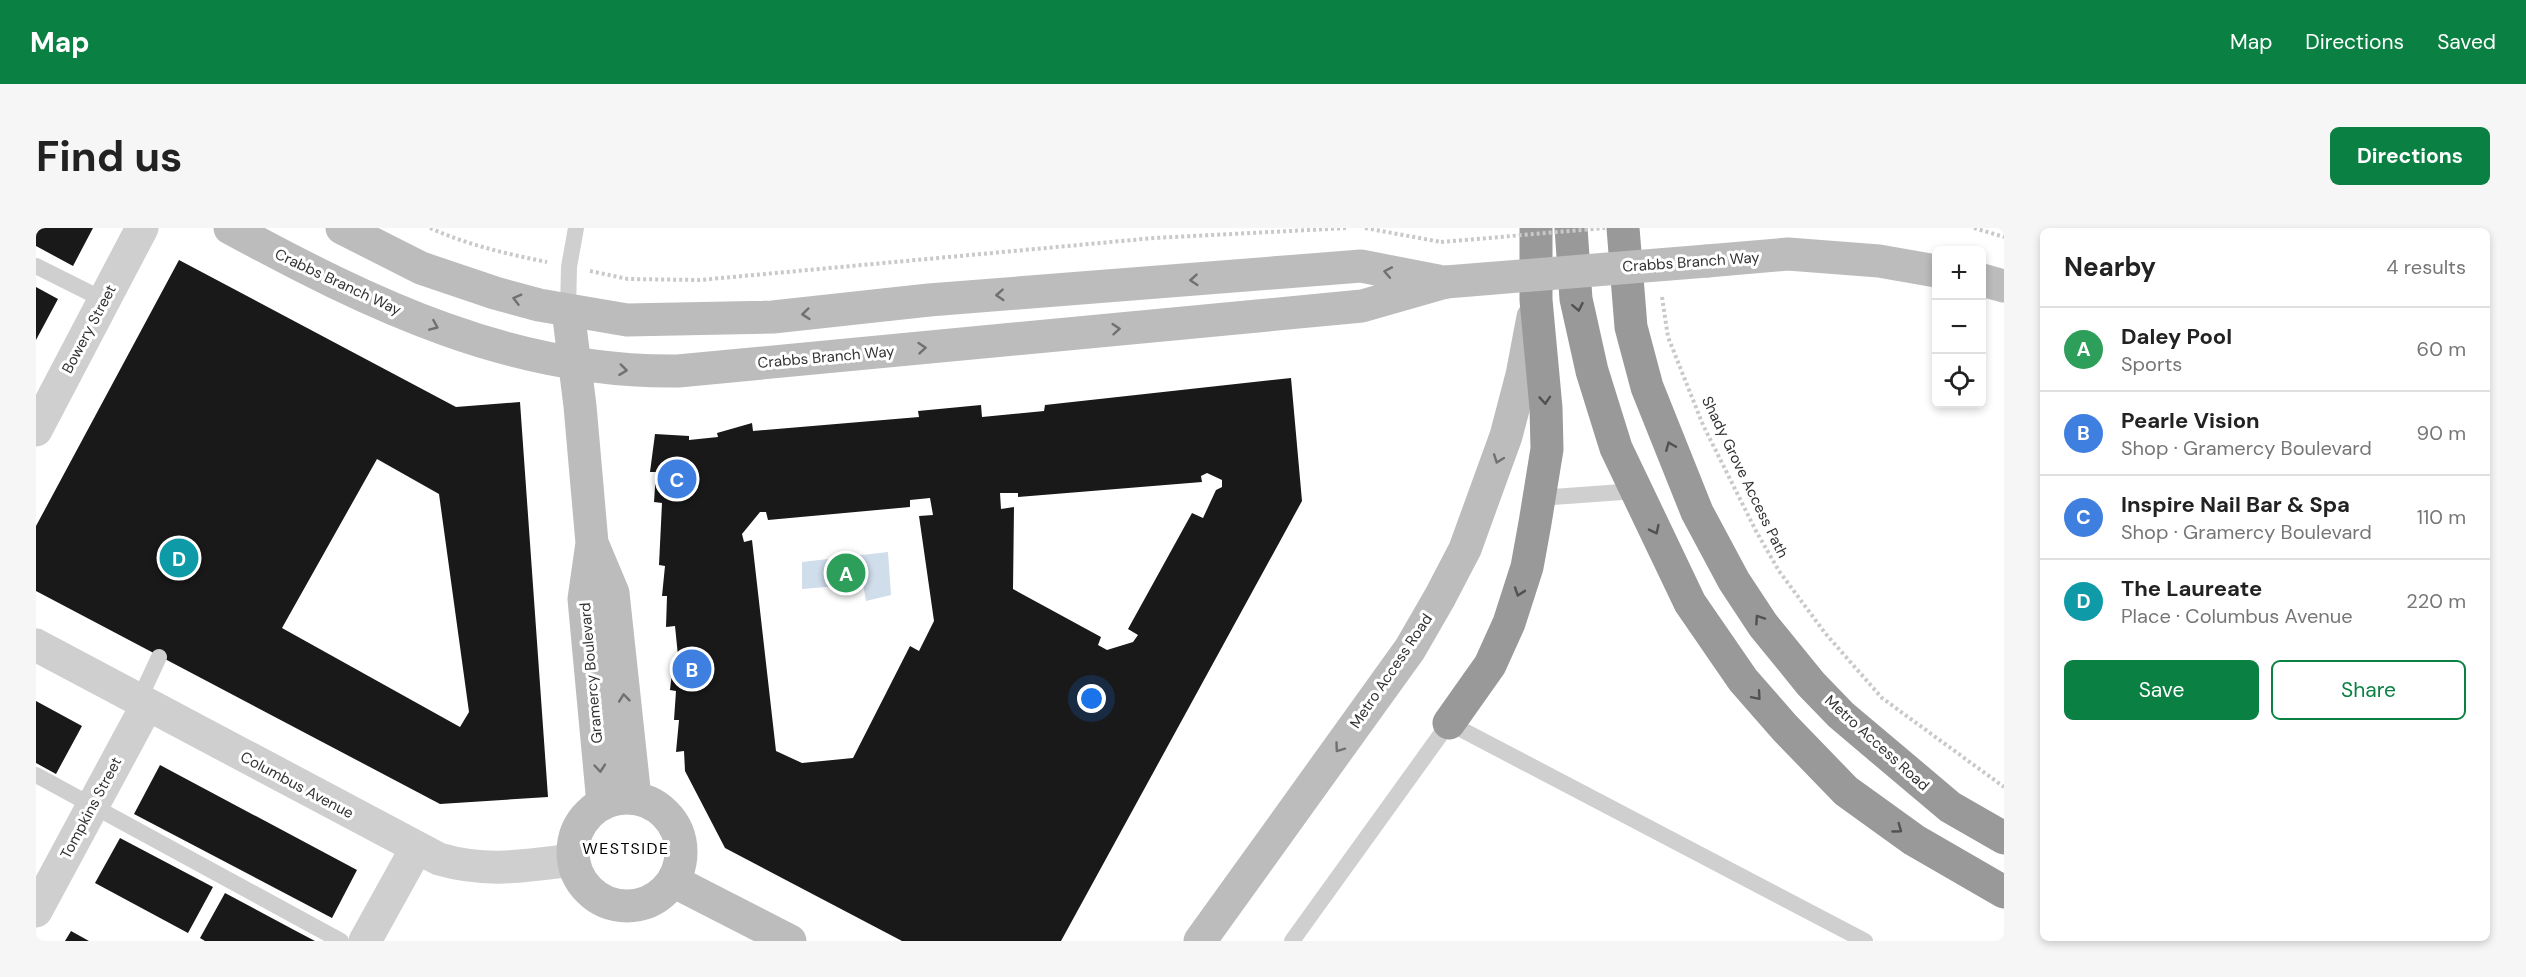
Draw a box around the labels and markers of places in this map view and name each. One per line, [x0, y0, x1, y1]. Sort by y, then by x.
pin: C [658, 456, 696, 502]
pin: D [160, 536, 198, 580]
pin: A [826, 550, 866, 596]
pin: B [672, 646, 712, 692]

